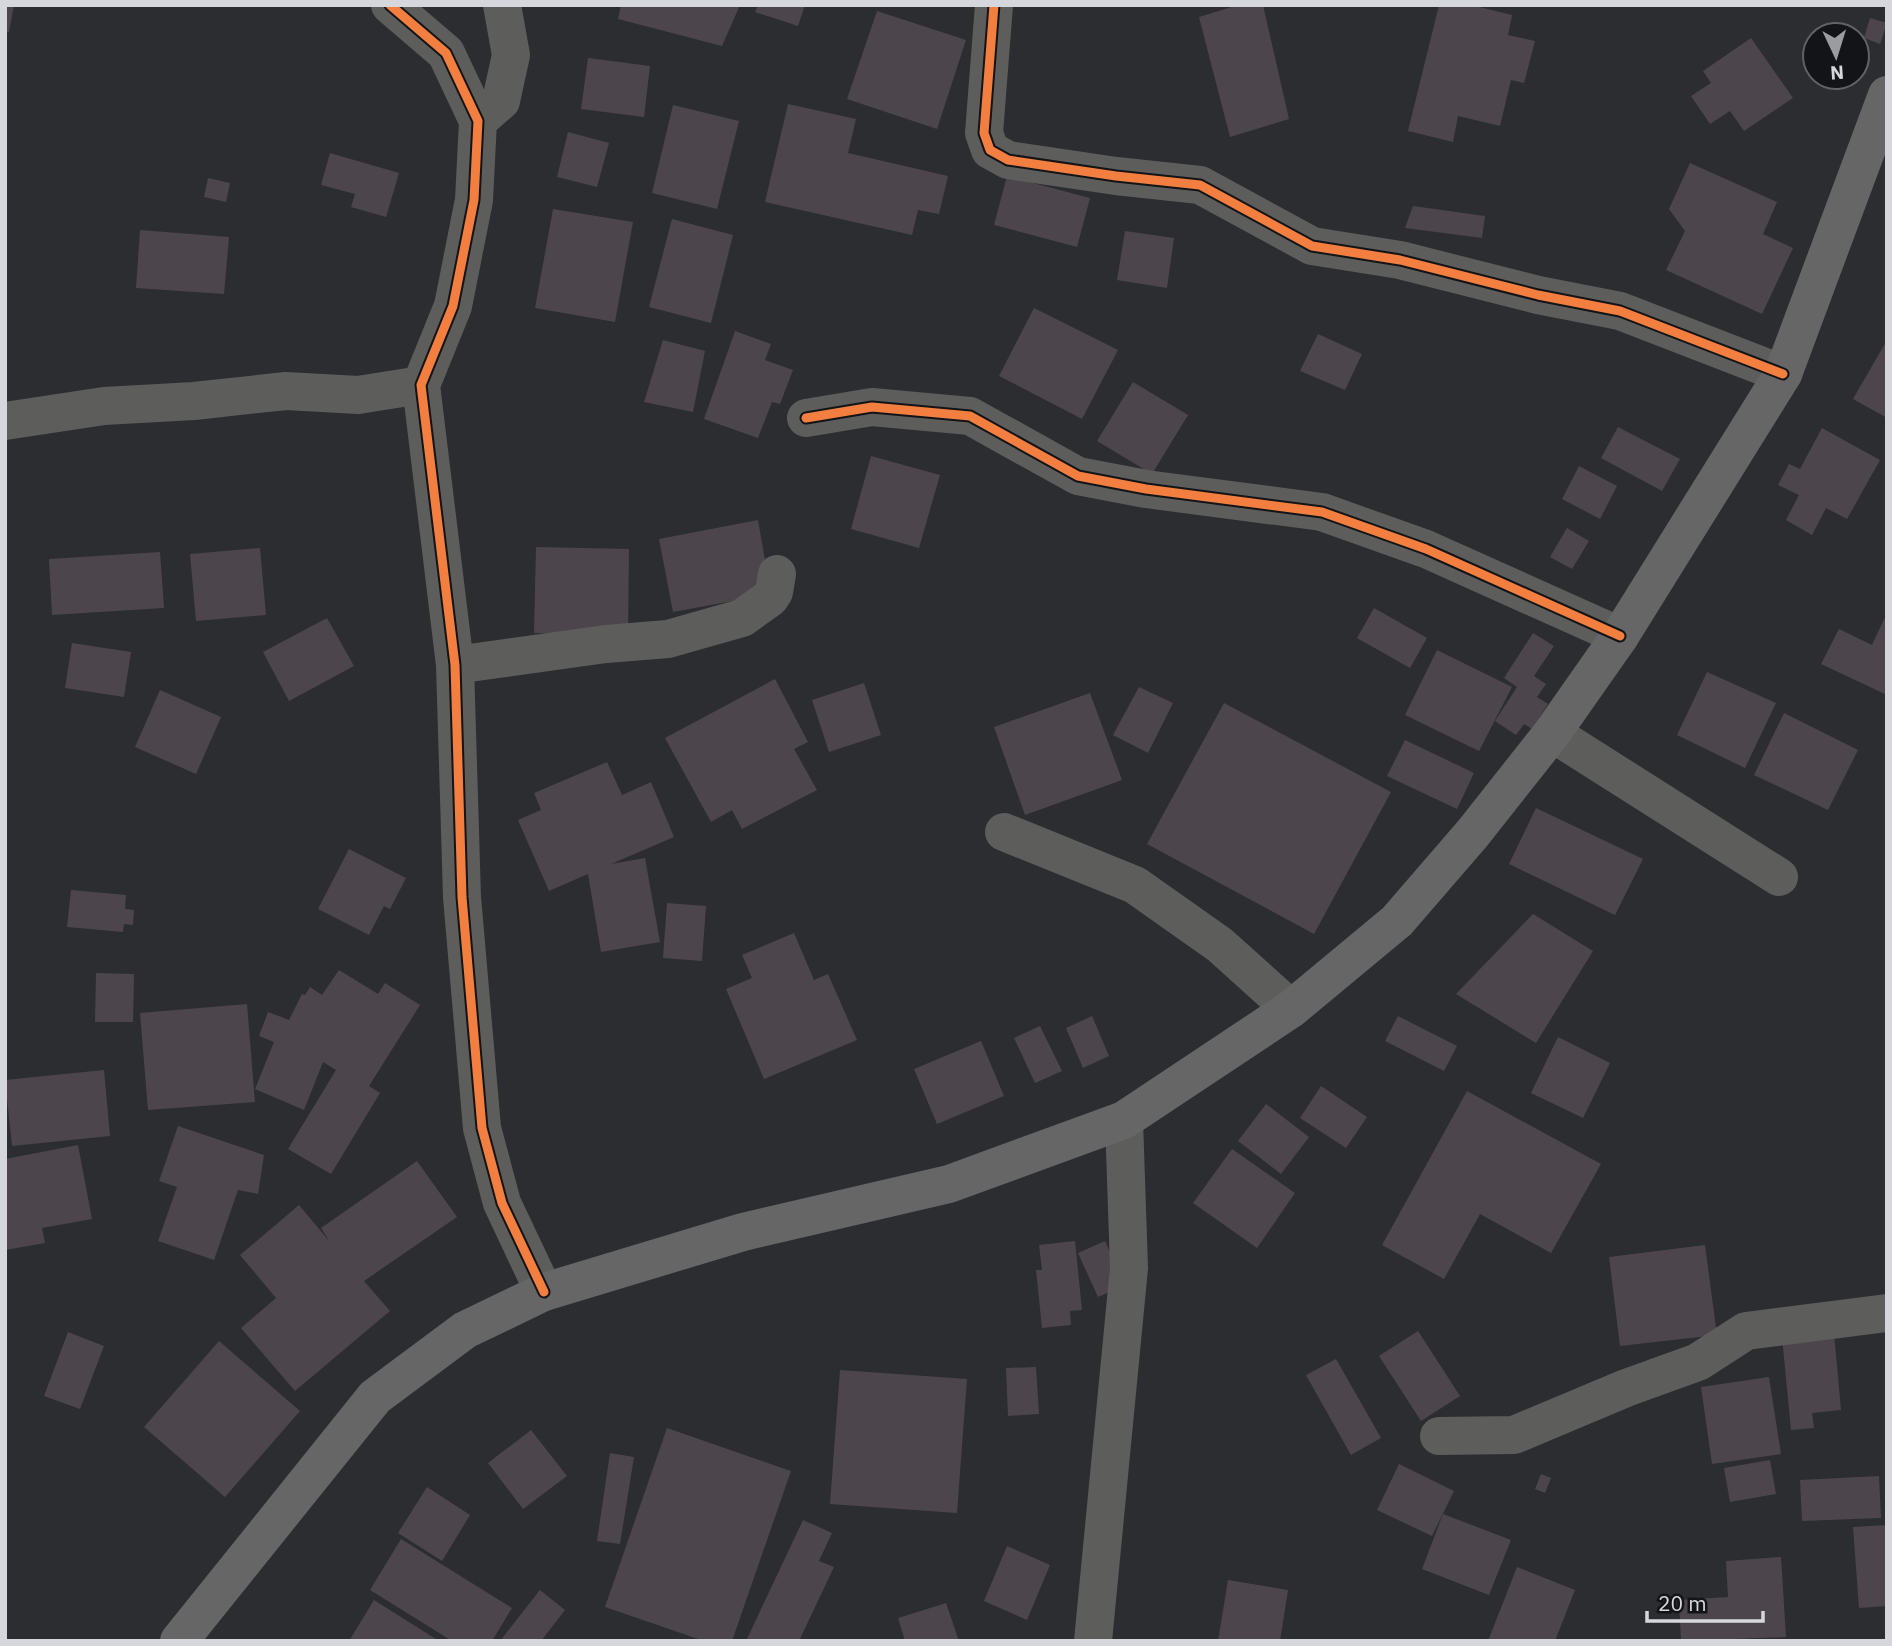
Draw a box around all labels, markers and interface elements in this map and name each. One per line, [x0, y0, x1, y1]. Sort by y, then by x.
north arrow [1801, 21, 1871, 91]
text: N [1829, 61, 1845, 85]
scale bar [1647, 1580, 1762, 1624]
text: 20 m [1658, 1589, 1707, 1617]

